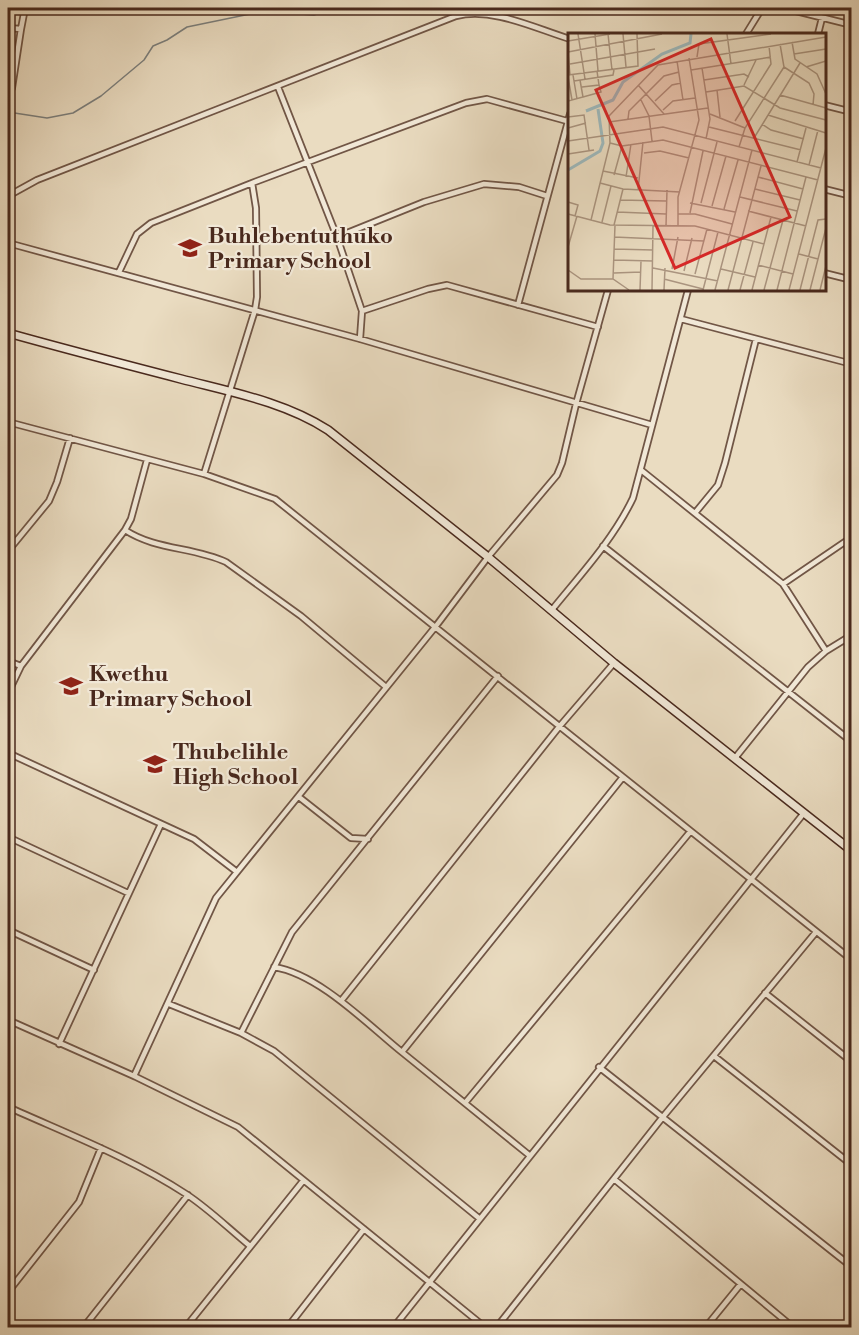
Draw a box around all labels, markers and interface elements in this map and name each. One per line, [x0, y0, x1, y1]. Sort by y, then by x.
inset map [568, 33, 826, 291]
place label: Buhlebentuthuko Primary School [208, 223, 393, 275]
school or university icon: Buhlebentuthuko Primary School [177, 235, 203, 261]
place label: Kwethu Primary School [89, 661, 252, 713]
school or university icon: Kwethu Primary School [58, 673, 84, 699]
place label: Thubelihle High School [173, 739, 298, 791]
school or university icon: Thubelihle High School [142, 751, 168, 777]

